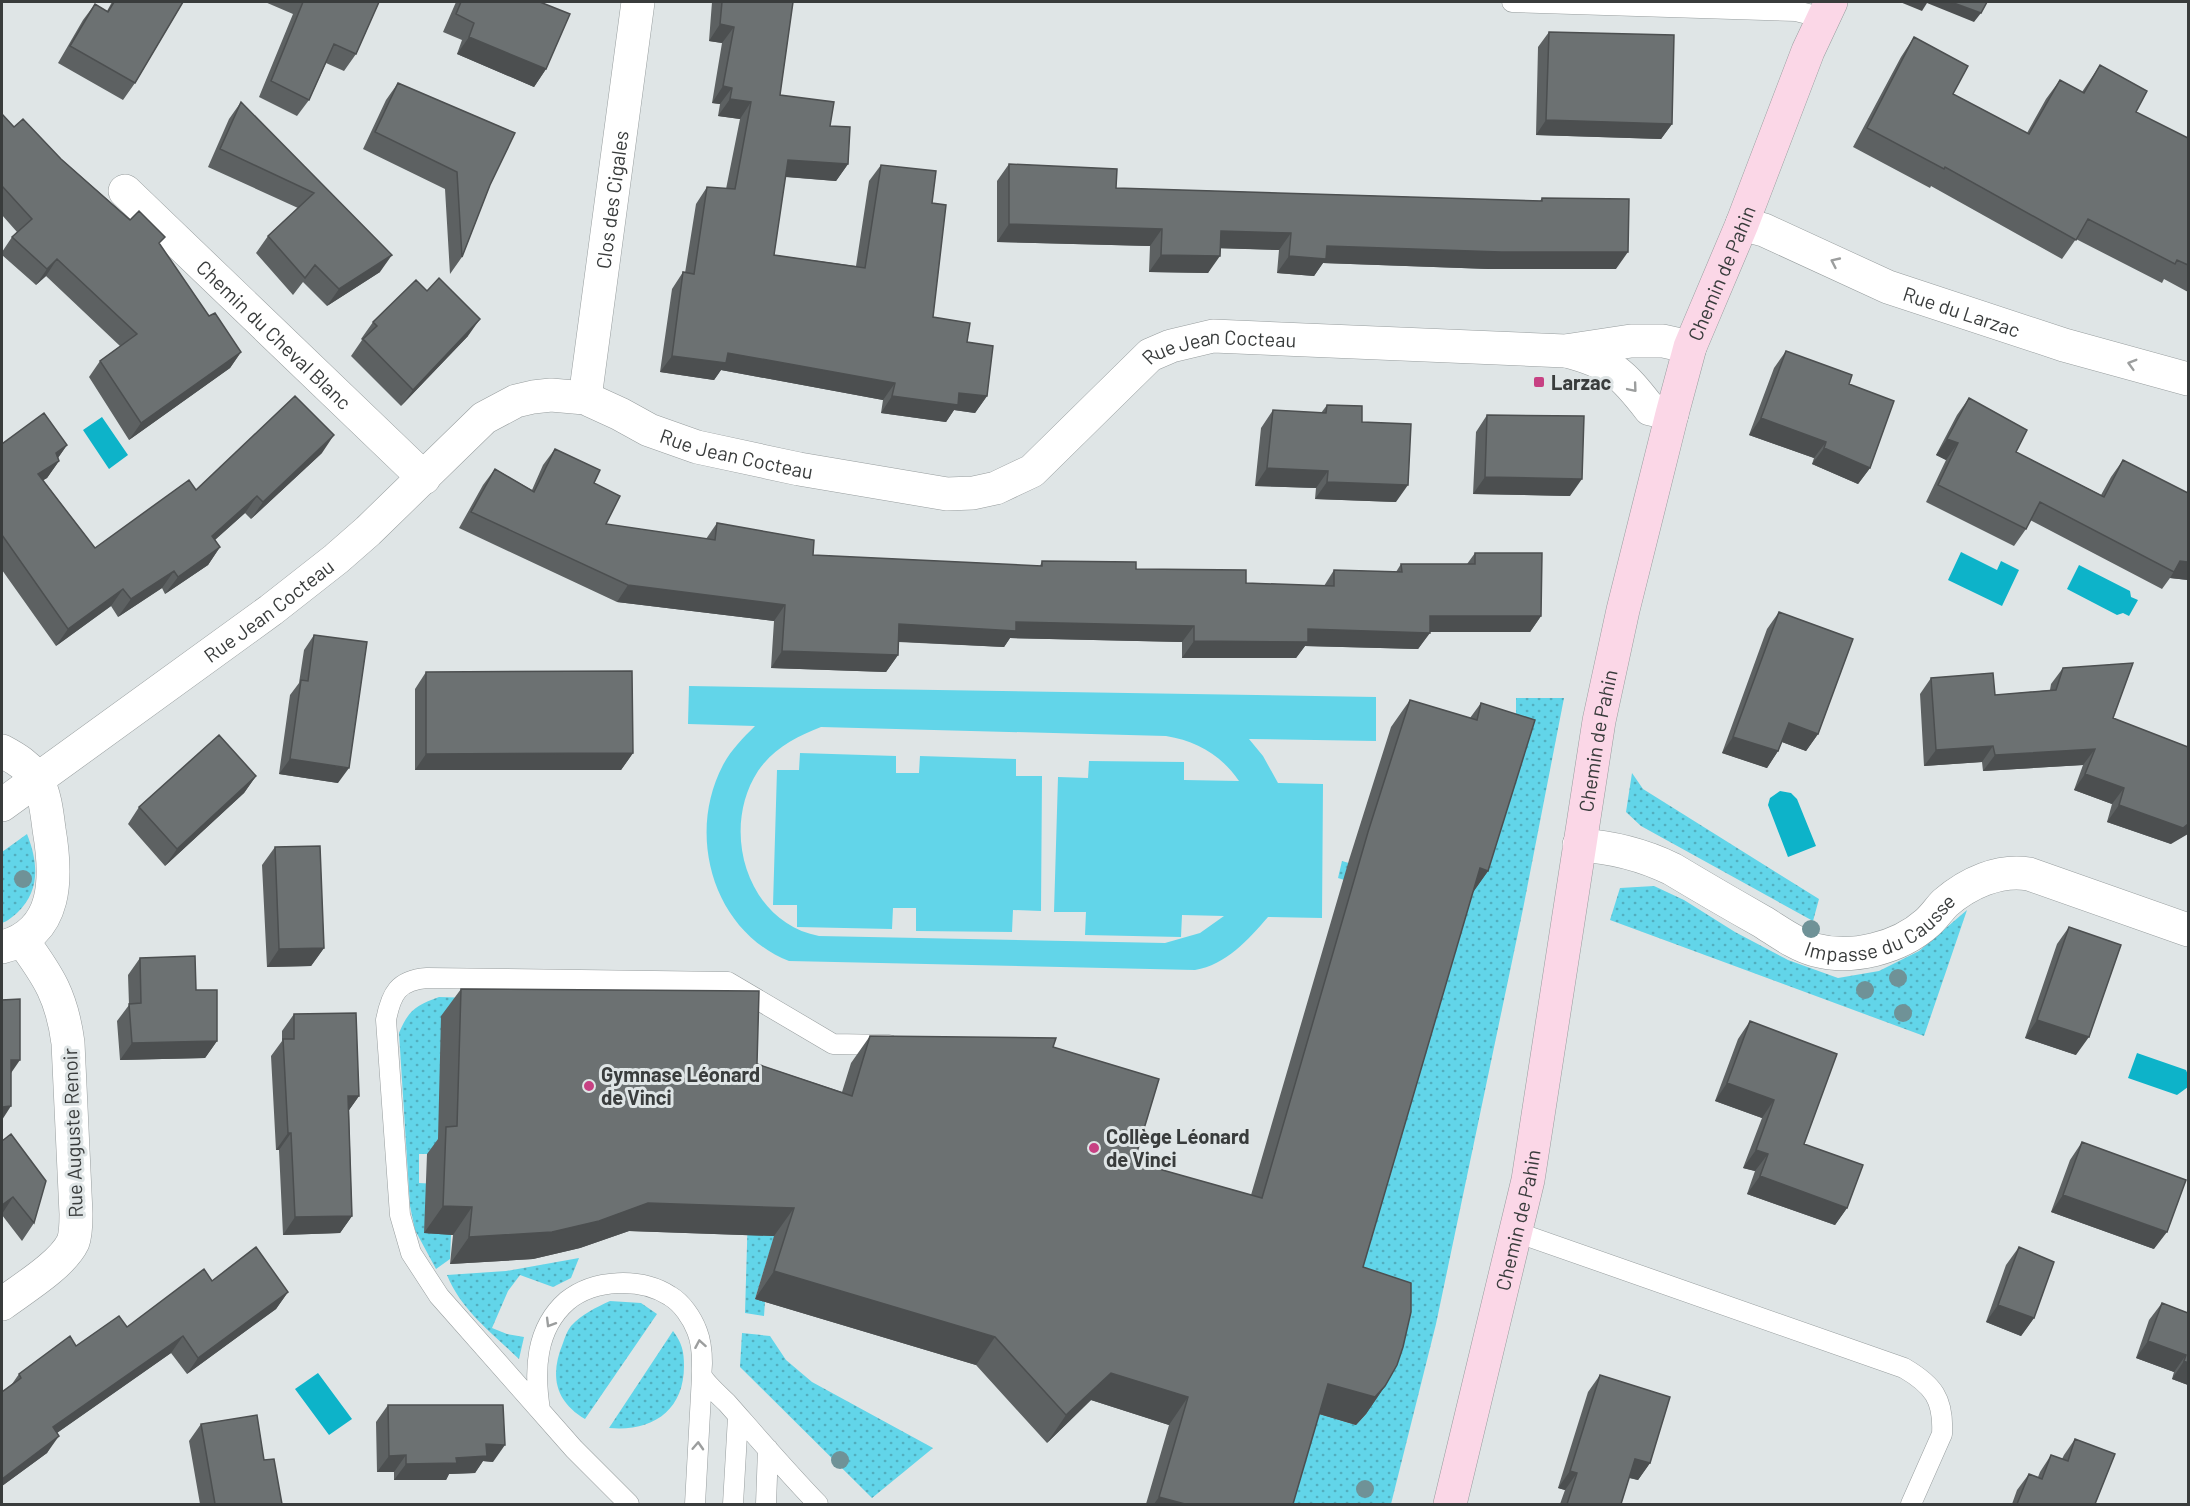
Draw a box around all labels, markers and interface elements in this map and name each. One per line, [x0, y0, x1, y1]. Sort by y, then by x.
street label: Clos des Cigales [590, 129, 633, 270]
street label: Chemin de Pahin [1682, 202, 1760, 344]
street label: Chemin du Cheval Blanc [192, 255, 357, 414]
one-way arrow [1830, 258, 1841, 270]
street label: Rue du Larzac [1900, 281, 2023, 342]
street label: Rue Jean Cocteau [1136, 324, 1297, 369]
one-way arrow [2127, 359, 2138, 371]
place label: Larzac [1551, 370, 1612, 394]
marker: Larzac [1532, 375, 1546, 389]
one-way arrow [1626, 381, 1637, 392]
street label: Rue Jean Cocteau [657, 423, 815, 483]
street label: Rue Jean Cocteau [199, 554, 338, 667]
street label: Chemin de Pahin [1573, 667, 1622, 814]
street label: Impasse du Causse [1802, 888, 1959, 966]
street label: Rue Auguste Renoir [57, 1048, 87, 1218]
place label: Gymnase Léonard de Vinci [601, 1062, 760, 1109]
marker: Gymnase Léonard de Vinci [582, 1079, 596, 1093]
place label: Collège Léonard de Vinci [1106, 1124, 1250, 1171]
marker: Collège Léonard de Vinci [1087, 1141, 1101, 1155]
street label: Chemin de Pahin [1490, 1148, 1545, 1293]
one-way arrow [546, 1317, 557, 1327]
one-way arrow [694, 1339, 707, 1349]
one-way arrow [692, 1442, 705, 1451]

